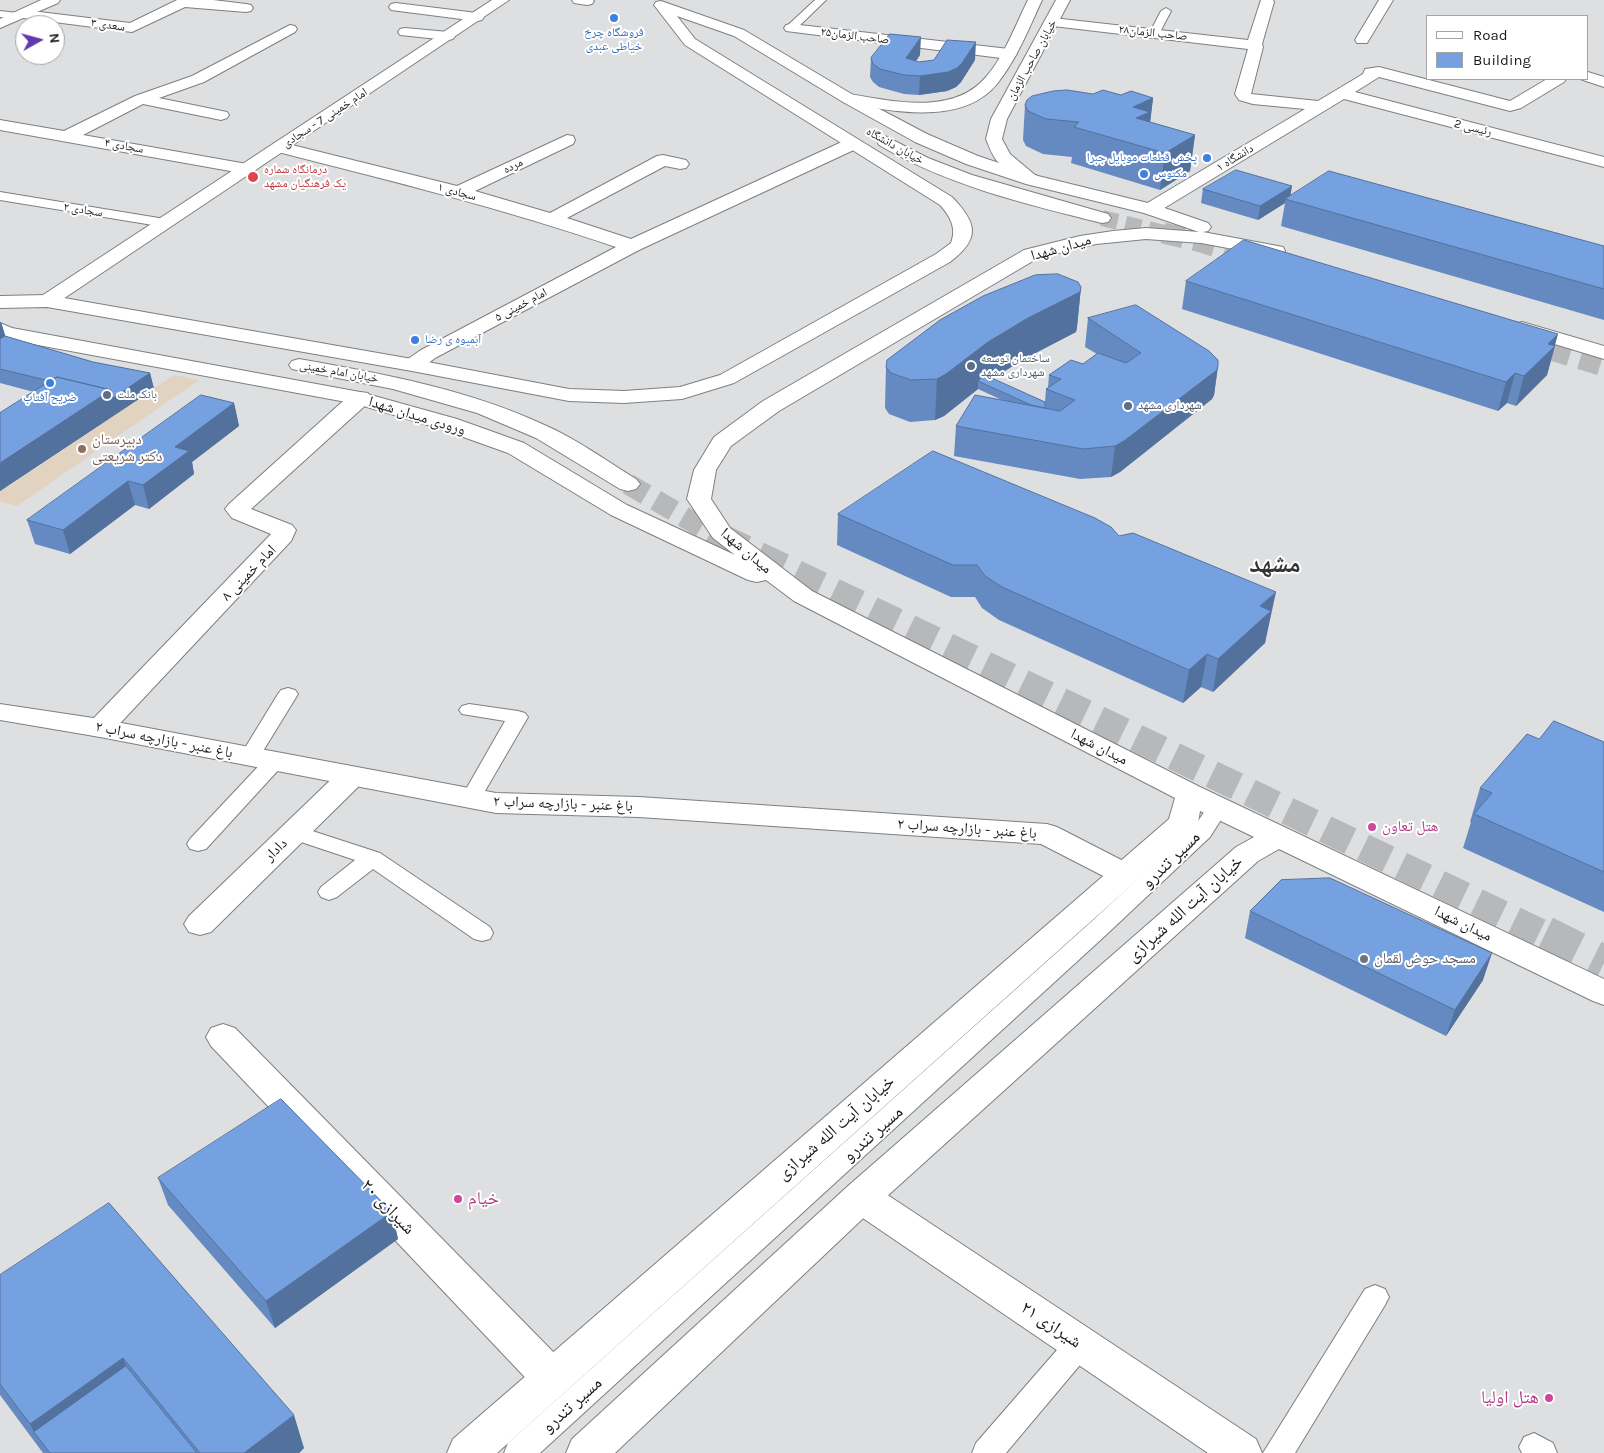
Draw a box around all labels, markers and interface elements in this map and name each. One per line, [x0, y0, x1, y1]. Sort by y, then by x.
marker: فروشگاه چرخ خیاطی عبدی [608, 12, 620, 24]
north arrow [15, 15, 65, 65]
street label: سعدی ۳ [90, 15, 126, 35]
legend [1426, 15, 1589, 80]
street label: خیابان صاحب الزمان [1004, 17, 1060, 103]
street label: صاحب الزمان۲۸ [1118, 22, 1188, 44]
street label: صاحب الزمان۲۵ [820, 25, 890, 47]
place label: فروشگاه چرخ خیاطی عبدی [584, 26, 644, 54]
text: Road [1473, 26, 1508, 44]
text: N [45, 32, 63, 44]
text: Building [1473, 51, 1531, 69]
street label: امام خمینی 7 - سجادی [280, 85, 370, 151]
street label: رئیسی 2 [1453, 116, 1493, 140]
street label: خیابان دانشگاه [864, 124, 926, 168]
street label: سجادی ۴ [103, 135, 145, 157]
street label: دانشگاه ۱ [1214, 141, 1256, 175]
place label: پخش قطعات موبایل جبرا [1087, 151, 1197, 165]
marker: پخش قطعات موبایل جبرا [1201, 152, 1213, 164]
street label: مرده [501, 155, 525, 177]
place label: درمانگاه شماره یک فرهنگیان مشهد [264, 163, 346, 191]
place label: مکتوس [1154, 167, 1187, 181]
marker: مکتوس [1138, 168, 1150, 180]
marker: درمانگاه شماره یک فرهنگیان مشهد [246, 170, 260, 184]
street label: سجادی ۱ [436, 180, 478, 204]
street label: سجادی ۲ [62, 200, 104, 220]
street label: میدان شهدا [1029, 231, 1093, 265]
street label: امام خمینی ۵ [492, 285, 550, 325]
place label: آبمیوه ی رضا [425, 333, 481, 347]
marker: آبمیوه ی رضا [409, 334, 421, 346]
place label: ساختمان توسعه شهرداری مشهد [981, 352, 1050, 380]
street label: خیابان امام خمینی [298, 358, 380, 386]
marker: ساختمان توسعه شهرداری مشهد [965, 360, 977, 372]
marker: ضریح آفتاب [44, 377, 56, 389]
place label: بانک ملت [117, 388, 157, 402]
marker: بانک ملت [101, 389, 113, 401]
place label: ضریح آفتاب [23, 391, 77, 405]
street label: ورودی میدان شهدا [366, 393, 468, 439]
place label: شهرداری مشهد [1138, 399, 1202, 413]
marker: شهرداری مشهد [1122, 400, 1134, 412]
place label: دبیرستان دکتر شریعتی [92, 431, 162, 466]
marker: دبیرستان دکتر شریعتی [76, 443, 88, 455]
street label: میدان شهدا [717, 524, 775, 578]
street label: امام خمینی ۸ [218, 541, 280, 605]
district label: مشهد [1249, 550, 1301, 580]
street label: باغ عنبر - بازارچه سراب ۲ [94, 718, 234, 762]
street label: میدان شهدا [1067, 725, 1131, 769]
street label: باغ عنبر - بازارچه سراب ۲ [493, 793, 633, 815]
street label: باغ عنبر - بازارچه سراب ۲ [897, 815, 1037, 843]
place label: هتل تعاون [1382, 818, 1438, 836]
marker: هتل تعاون [1366, 821, 1378, 833]
street label: مسیر تندرو [1137, 827, 1205, 893]
street label: دادار [261, 835, 291, 865]
street label: خیابان آیت الله شیرازی [1122, 851, 1248, 967]
street label: میدان شهدا [1431, 902, 1495, 946]
place label: مسجد حوض لقمان [1374, 950, 1476, 968]
marker: مسجد حوض لقمان [1358, 953, 1370, 965]
street label: خیابان آیت الله شیرازی [773, 1071, 899, 1185]
street label: مسیر تندرو [838, 1101, 908, 1167]
street label: شیرازی ۲۰ [356, 1175, 420, 1239]
place label: خیام [468, 1188, 499, 1210]
marker: خیام [452, 1193, 464, 1205]
street label: شیرازی ۲۱ [1017, 1297, 1085, 1353]
street label: مسیر تندرو [537, 1372, 607, 1438]
place label: هتل اولیا [1481, 1387, 1539, 1409]
marker: هتل اولیا [1543, 1392, 1555, 1404]

